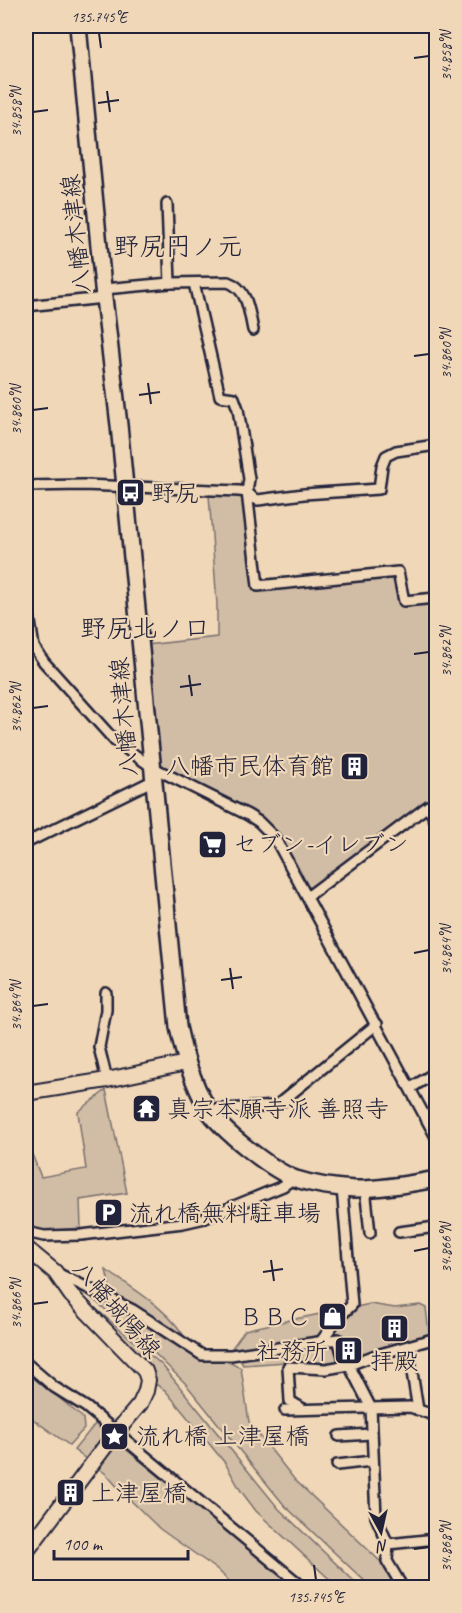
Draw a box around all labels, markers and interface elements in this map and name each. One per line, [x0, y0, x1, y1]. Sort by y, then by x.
text: 135.745°E [71, 8, 129, 27]
text: 34.858°N [437, 28, 456, 81]
text: 34.858°N [7, 84, 26, 137]
street label: 八幡木津線 [55, 173, 97, 295]
district label: 野尻円ノ元 [113, 230, 243, 263]
text: 34.860°N [437, 326, 456, 379]
text: 34.860°N [7, 382, 26, 435]
bus stop icon: 野尻 [114, 477, 146, 509]
place label: 野尻 [151, 478, 199, 508]
district label: 野尻北ノ口 [80, 612, 210, 645]
text: 34.862°N [437, 624, 456, 677]
street label: 八幡木津線 [104, 656, 144, 778]
text: 34.862°N [7, 680, 26, 733]
building icon: 八幡市民体育館 [339, 750, 371, 782]
place label: 八幡市民体育館 [166, 751, 334, 781]
supermarket icon: セブン-イレブン [196, 828, 228, 860]
place label: セブン-イレブン [233, 829, 409, 859]
text: 34.864°N [437, 922, 456, 975]
text: 34.864°N [7, 978, 26, 1031]
temple icon: 真宗本願寺派 善照寺 [130, 1093, 162, 1125]
place label: 真宗本願寺派 善照寺 [167, 1094, 389, 1124]
parking icon: 流れ橋無料駐車場 [92, 1197, 124, 1229]
place label: 流れ橋無料駐車場 [129, 1198, 321, 1228]
text: 34.866°N [437, 1220, 456, 1273]
street label: 八幡城陽線 [66, 1254, 168, 1364]
text: 34.866°N [7, 1276, 26, 1329]
shop icon: ＢＢＣ [316, 1301, 348, 1333]
place label: ＢＢＣ [239, 1302, 311, 1332]
building icon: 拝殿 [378, 1312, 410, 1344]
building icon: 社務所 [333, 1335, 365, 1367]
place label: 社務所 [256, 1336, 328, 1366]
place label: 拝殿 [370, 1346, 418, 1376]
place icon: 流れ橋 上津屋橋 [99, 1420, 131, 1452]
place label: 流れ橋 上津屋橋 [136, 1421, 310, 1451]
building icon: 上津屋橋 [54, 1477, 86, 1509]
place label: 上津屋橋 [91, 1478, 187, 1508]
north arrow [351, 1502, 411, 1562]
text: 34.868°N [437, 1519, 456, 1572]
scale bar [54, 1523, 188, 1561]
text: 100 m [63, 1533, 104, 1555]
text: N [374, 1535, 389, 1557]
text: 135.745°E [288, 1588, 346, 1607]

